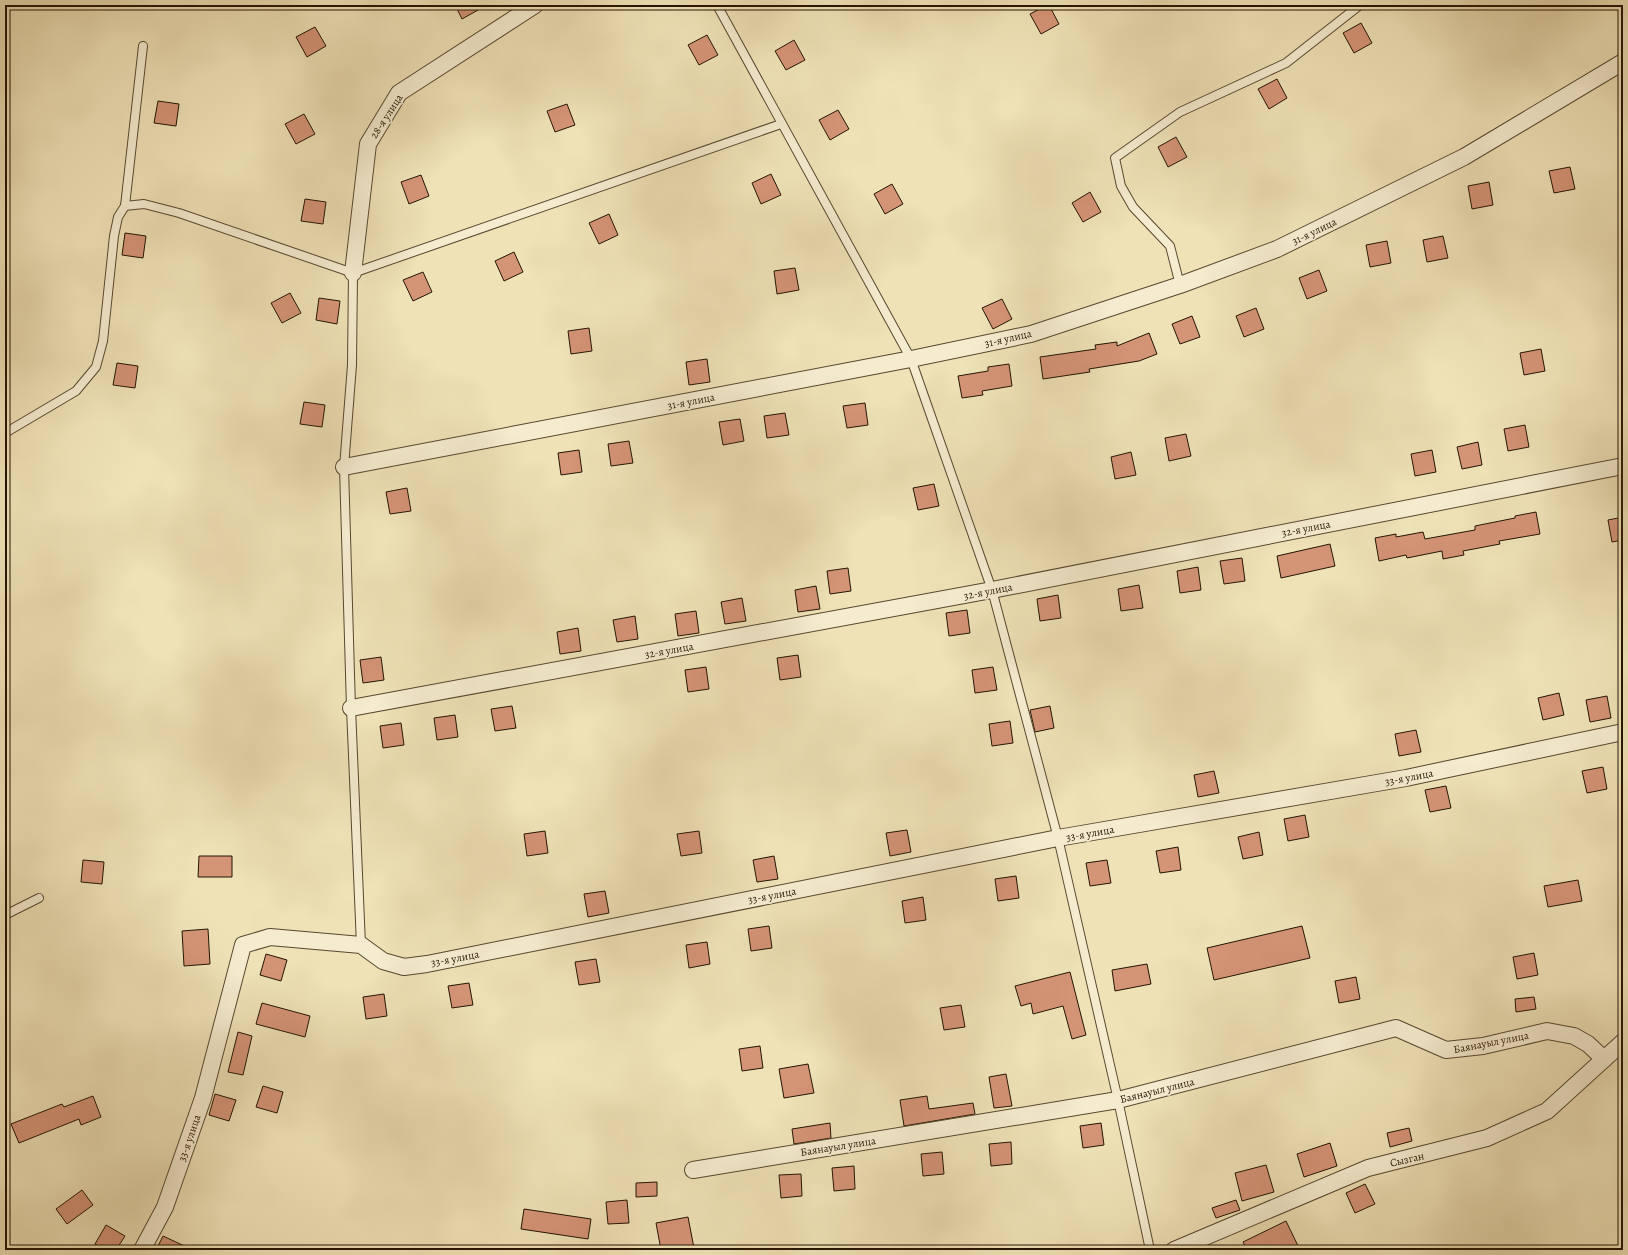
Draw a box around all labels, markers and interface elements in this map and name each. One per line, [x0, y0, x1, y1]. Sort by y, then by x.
street label: 28-я улица [366, 90, 407, 141]
street label: 31-я улица [1289, 214, 1340, 249]
street label: 31-я улица [983, 326, 1034, 351]
street label: 31-я улица [666, 389, 717, 413]
street label: 32-я улица [1280, 516, 1333, 541]
street label: 32-я улица [962, 579, 1015, 604]
street label: 32-я улица [643, 639, 696, 662]
street label: 33-я улица [1384, 765, 1435, 789]
street label: 33-я улица [1065, 822, 1116, 845]
street label: 33-я улица [747, 883, 798, 907]
street label: 33-я улица [430, 946, 481, 970]
street label: Баянауыл улица [1452, 1028, 1531, 1057]
street label: Баянауыл улица [1118, 1074, 1197, 1107]
street label: 33-я улица [174, 1112, 205, 1164]
street label: Баянауыл улица [799, 1133, 878, 1160]
street label: Сызган [1388, 1148, 1426, 1171]

